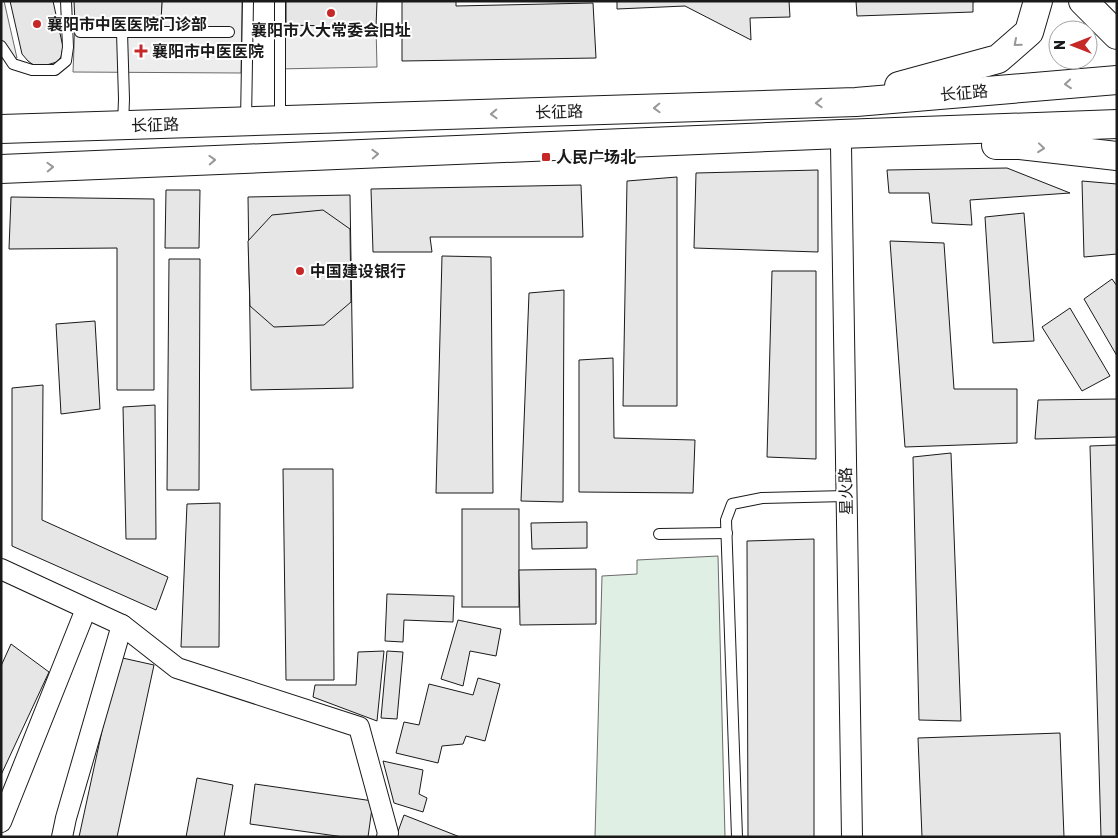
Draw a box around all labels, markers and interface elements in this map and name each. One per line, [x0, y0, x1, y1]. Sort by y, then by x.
marker: 襄阳市人大常委会旧址 [325, 7, 337, 19]
place label: 襄阳市中医医院门诊部 [47, 15, 207, 34]
marker: 襄阳市中医医院门诊部 [31, 18, 43, 30]
north arrow [1048, 20, 1098, 70]
place label: 襄阳市人大常委会旧址 [251, 21, 411, 40]
one-way arrow [1013, 37, 1022, 46]
text: N [1052, 40, 1069, 50]
place label: 襄阳市中医医院 [152, 42, 264, 61]
marker: 襄阳市中医医院 [134, 44, 148, 58]
one-way arrow [1064, 79, 1072, 90]
street label: 长征路 [939, 81, 989, 105]
one-way arrow [815, 98, 822, 108]
street label: 长征路 [535, 102, 583, 122]
one-way arrow [652, 103, 660, 114]
one-way arrow [490, 108, 498, 119]
street label: 长征路 [131, 115, 179, 135]
one-way arrow [1037, 142, 1045, 153]
one-way arrow [371, 148, 379, 159]
place label: 人民广场北 [556, 148, 636, 167]
marker: 人民广场北 [540, 151, 552, 163]
one-way arrow [209, 155, 217, 166]
one-way arrow [46, 162, 54, 173]
place label: 中国建设银行 [310, 262, 406, 281]
marker: 中国建设银行 [294, 265, 306, 277]
street label: 星火路 [836, 467, 856, 515]

